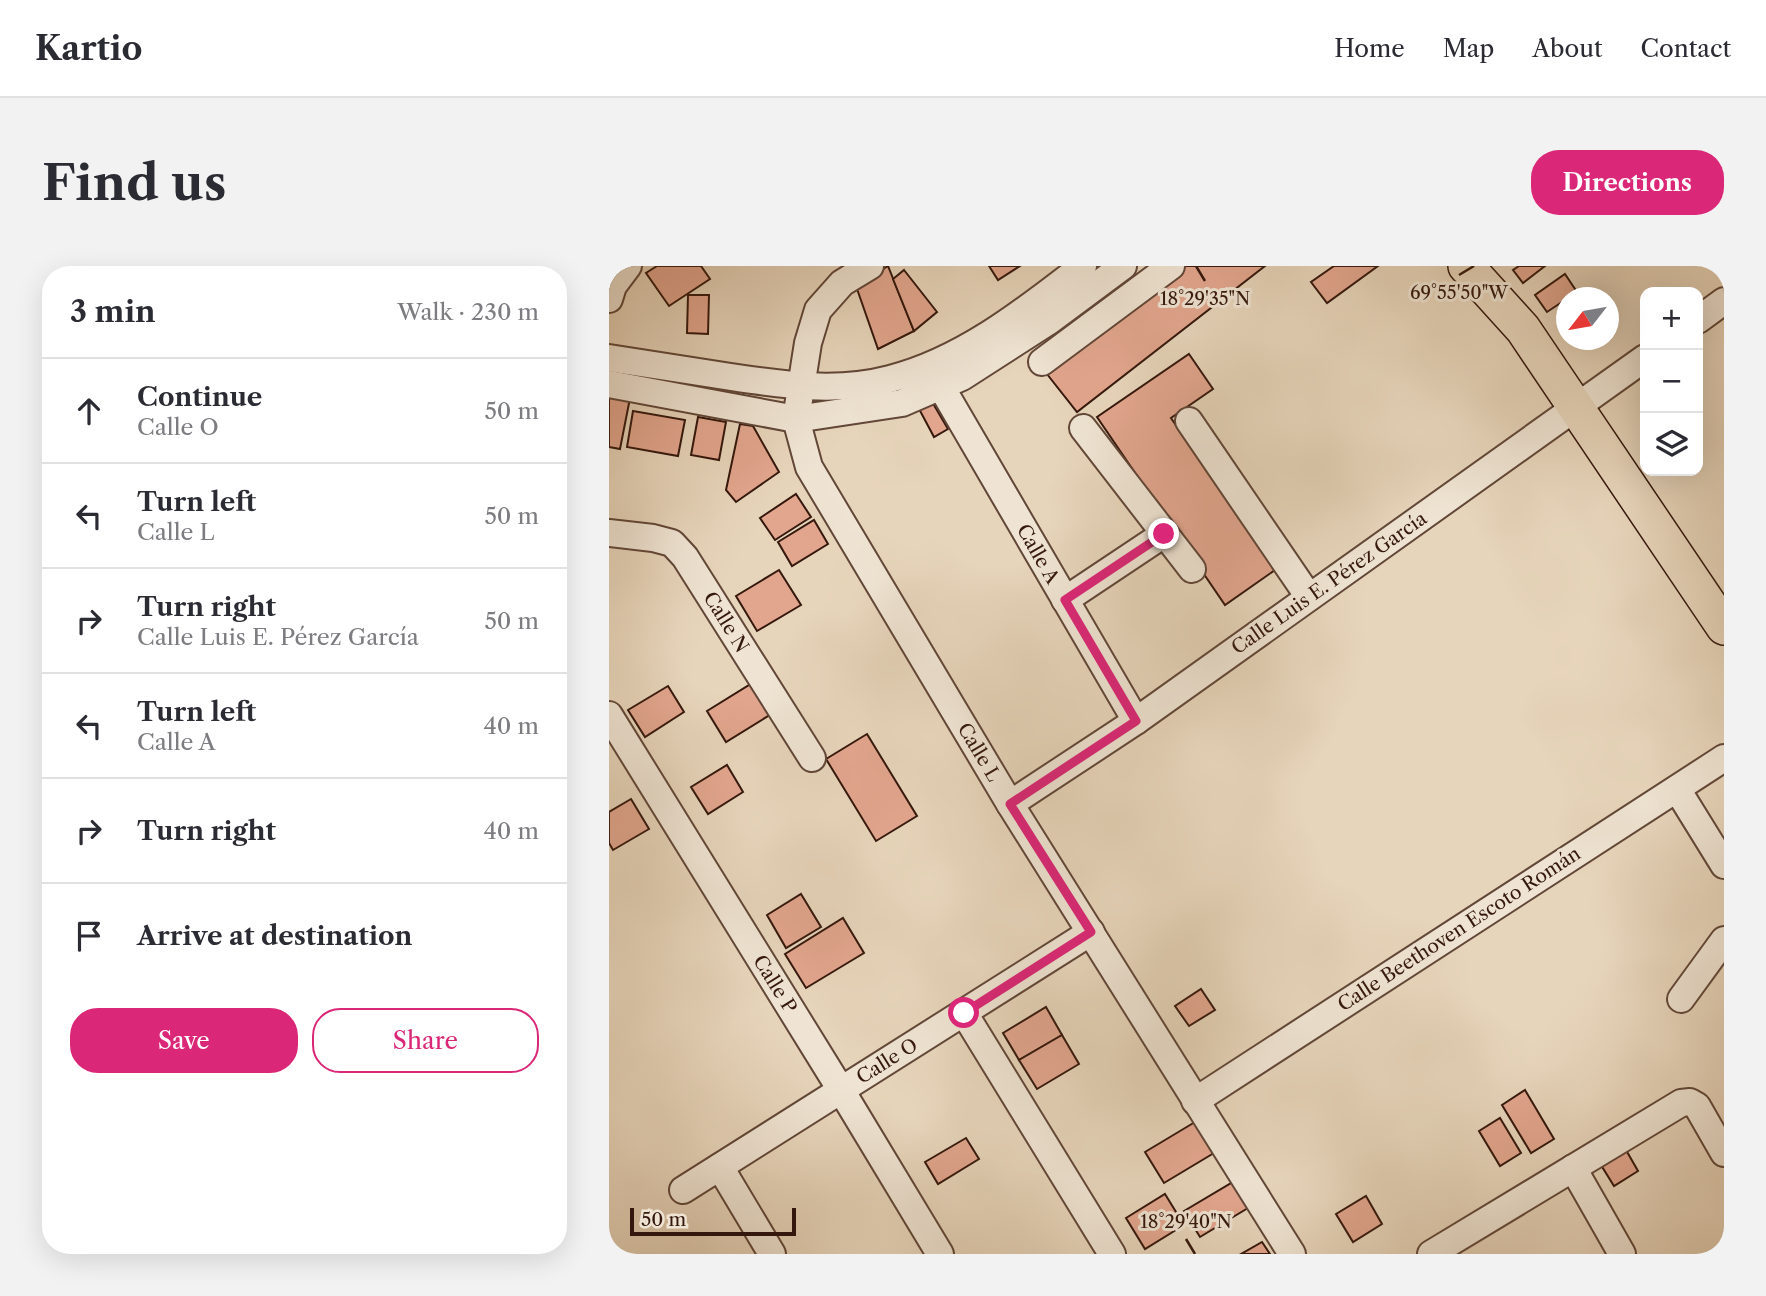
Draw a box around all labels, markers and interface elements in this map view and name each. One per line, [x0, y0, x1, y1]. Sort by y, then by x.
text: Kartio [35, 28, 143, 69]
text: Home [1334, 34, 1405, 63]
text: Map [1443, 34, 1494, 63]
text: About [1532, 34, 1603, 63]
text: Contact [1641, 34, 1731, 63]
button: Directions [1531, 150, 1724, 215]
text: Find us [42, 152, 226, 213]
text: 69°55'50"W [1410, 282, 1509, 304]
north arrow [1556, 287, 1619, 350]
map controls [1640, 287, 1703, 476]
button: + [1640, 287, 1703, 350]
text: 18°29'35"N [1160, 288, 1250, 310]
text: 3 min [70, 293, 156, 330]
text: Walk · 230 m [397, 298, 539, 326]
button: − [1640, 350, 1703, 413]
text: Continue [137, 381, 262, 413]
icon: ahead [70, 392, 108, 430]
text: 50 m [484, 397, 539, 425]
text: Calle O [137, 413, 219, 441]
button: layers [1640, 413, 1703, 476]
text: Turn left [137, 486, 256, 518]
icon: left [70, 497, 108, 535]
text: 50 m [484, 502, 539, 530]
street label: Calle Luis E. Pérez García [1227, 507, 1431, 659]
text: Calle L [137, 518, 215, 546]
route end [1148, 518, 1179, 549]
street label: Calle A [1012, 520, 1065, 589]
street label: Calle N [698, 587, 754, 657]
text: Turn right [137, 591, 276, 623]
icon: right [70, 602, 108, 640]
text: 50 m [484, 607, 539, 635]
text: Calle Luis E. Pérez García [137, 623, 419, 651]
text: Turn left [137, 696, 256, 728]
icon: left [70, 707, 108, 745]
text: 40 m [484, 712, 539, 740]
street label: Calle L [953, 719, 1006, 786]
text: Calle A [137, 728, 216, 756]
icon: right [70, 812, 108, 850]
text: Turn right [137, 815, 276, 847]
text: 40 m [484, 817, 539, 845]
street label: Calle Beethoven Escoto Román [1333, 842, 1585, 1016]
icon: arrive [70, 917, 108, 955]
text: Arrive at destination [137, 920, 412, 952]
street label: Calle P [748, 951, 802, 1017]
route start [948, 997, 979, 1028]
button: Save [70, 1008, 298, 1073]
button: Share [312, 1008, 539, 1073]
street label: Calle O [852, 1033, 922, 1089]
scale bar [630, 1205, 796, 1237]
text: 50 m [641, 1208, 686, 1231]
text: 18°29'40"N [1140, 1211, 1232, 1233]

